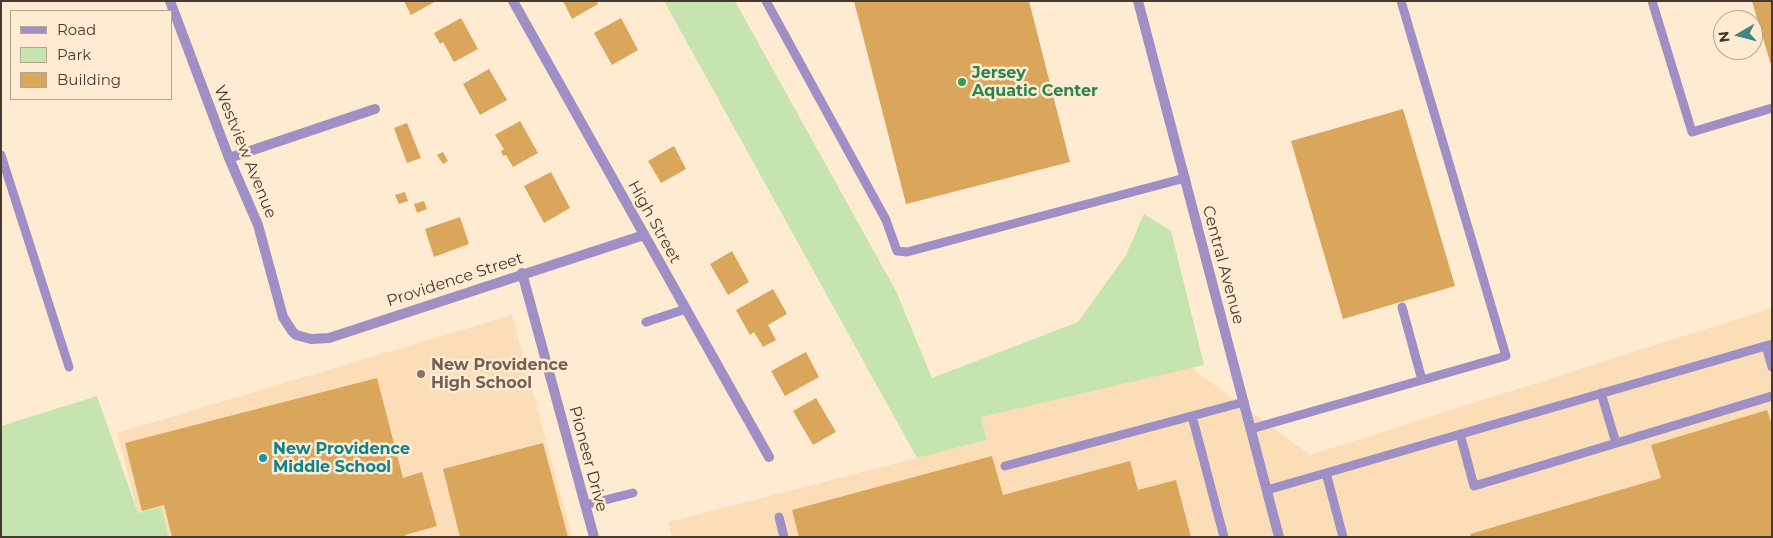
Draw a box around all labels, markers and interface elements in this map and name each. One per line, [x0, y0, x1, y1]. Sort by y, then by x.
legend [10, 10, 172, 100]
north arrow [1713, 10, 1763, 60]
text: Road [57, 20, 96, 39]
text: N [1714, 30, 1734, 44]
text: Park [57, 45, 91, 64]
place label: Jersey Aquatic Center [972, 63, 1098, 101]
text: Building [57, 70, 121, 89]
marker: Jersey Aquatic Center [956, 76, 968, 88]
street label: Westview Avenue [210, 83, 280, 221]
street label: High Street [623, 177, 685, 267]
street label: Central Avenue [1198, 204, 1248, 326]
street label: Providence Street [384, 249, 526, 311]
place label: New Providence High School [431, 355, 568, 393]
marker: New Providence High School [415, 368, 427, 380]
street label: Pioneer Drive [565, 404, 611, 514]
place label: New Providence Middle School [273, 439, 410, 477]
marker: New Providence Middle School [257, 452, 269, 464]

